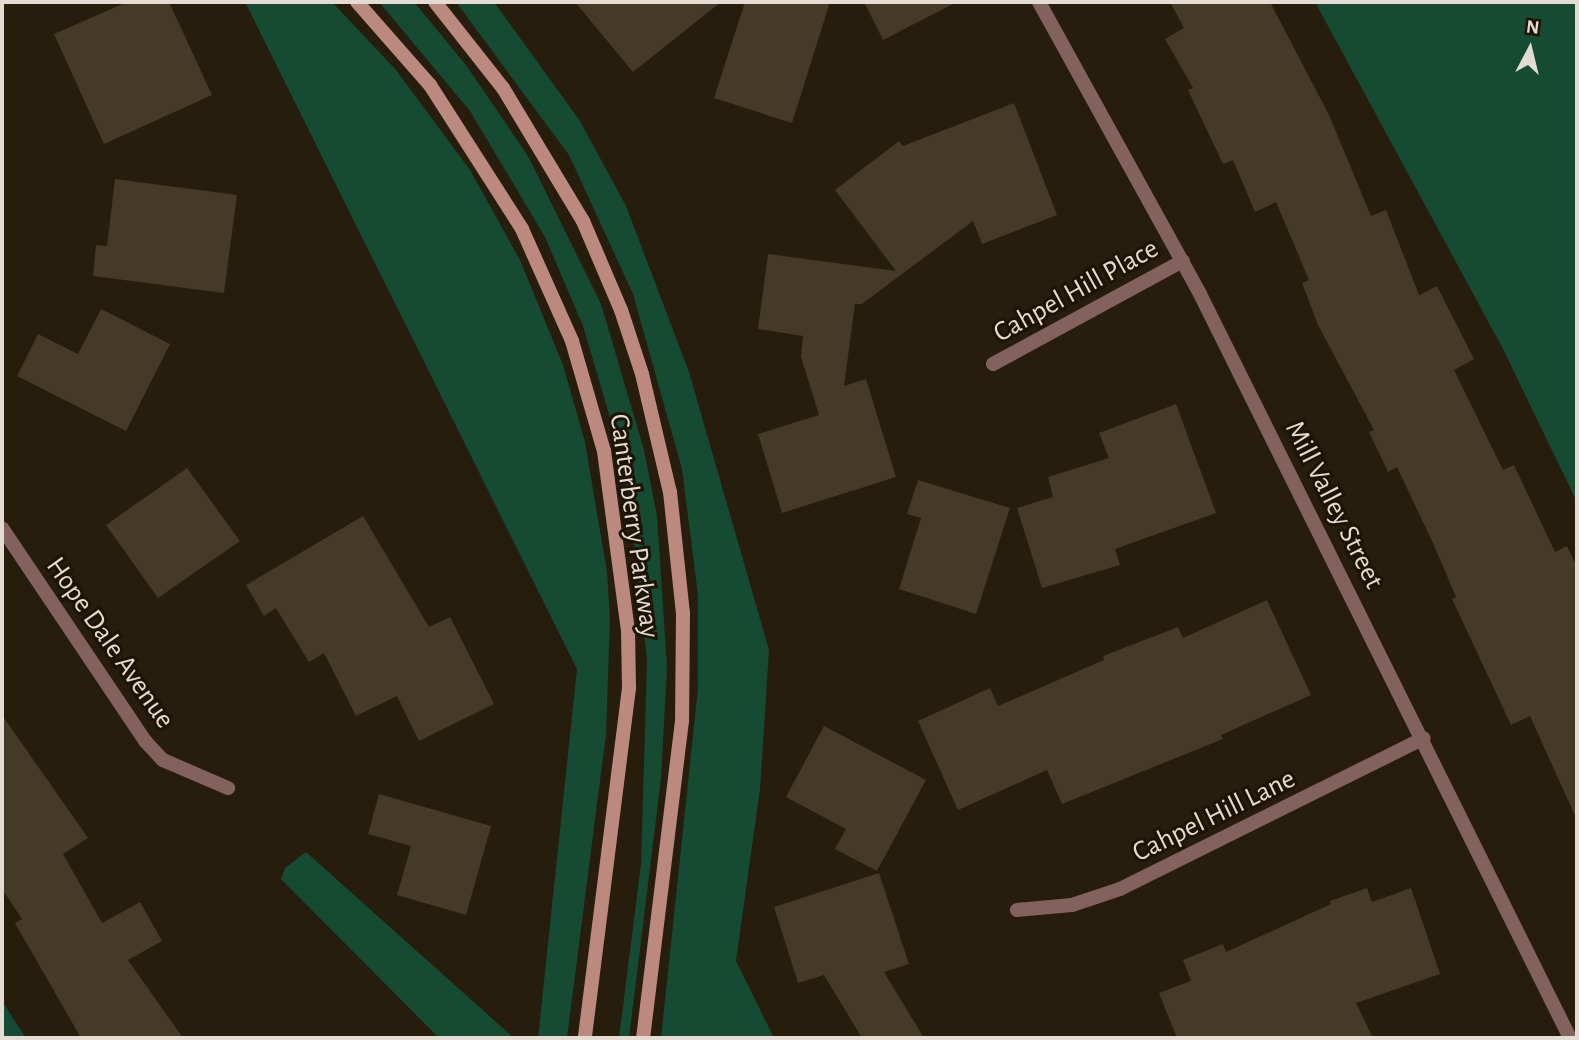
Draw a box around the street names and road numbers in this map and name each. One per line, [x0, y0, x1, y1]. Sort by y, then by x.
street label: Cahpel Hill Place [988, 232, 1164, 350]
street label: Canterberry Parkway [602, 412, 666, 640]
street label: Mill Valley Street [1277, 416, 1391, 594]
street label: Hope Dale Avenue [39, 551, 181, 735]
street label: Cahpel Hill Lane [1127, 762, 1301, 870]

